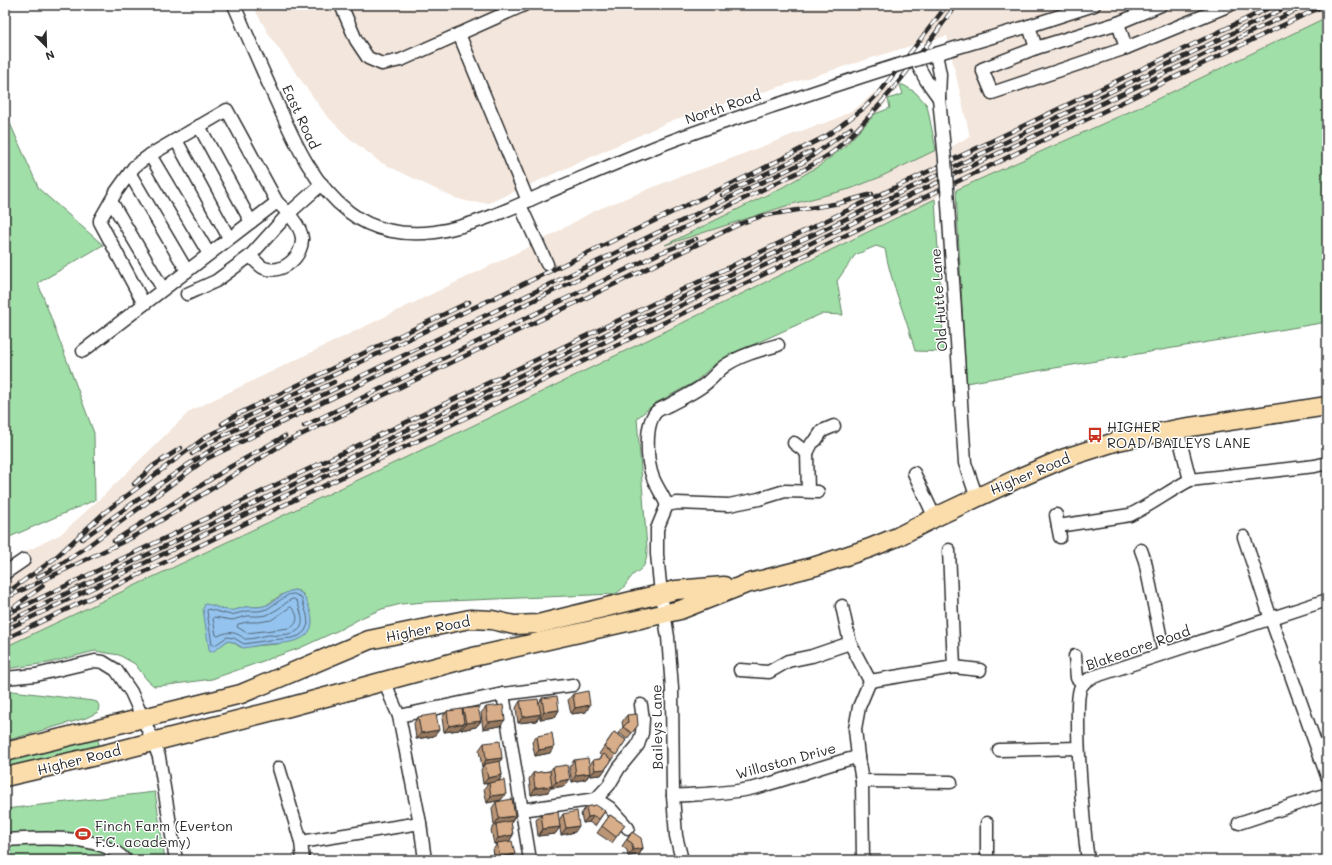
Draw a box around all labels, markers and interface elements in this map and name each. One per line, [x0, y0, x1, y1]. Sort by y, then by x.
north arrow [26, 26, 66, 66]
text: N [43, 47, 57, 64]
street label: East Road [278, 81, 325, 152]
street label: North Road [682, 85, 763, 128]
street label: Old Hutte Lane [925, 248, 952, 352]
place label: HIGHER ROAD/BAILEYS LANE [1107, 417, 1251, 452]
bus stop icon: HIGHER ROAD/BAILEYS LANE [1086, 426, 1104, 444]
street label: Higher Road [987, 448, 1073, 499]
street label: Higher Road [384, 611, 472, 646]
street label: Blakeacre Road [1083, 621, 1193, 674]
street label: Baileys Lane [646, 684, 667, 770]
street label: Willaston Drive [734, 738, 838, 783]
street label: Higher Road [35, 740, 123, 779]
place label: Finch Farm (Everton F.C. academy) [95, 816, 233, 851]
sports icon: Finch Farm (Everton F.C. academy) [74, 825, 92, 843]

